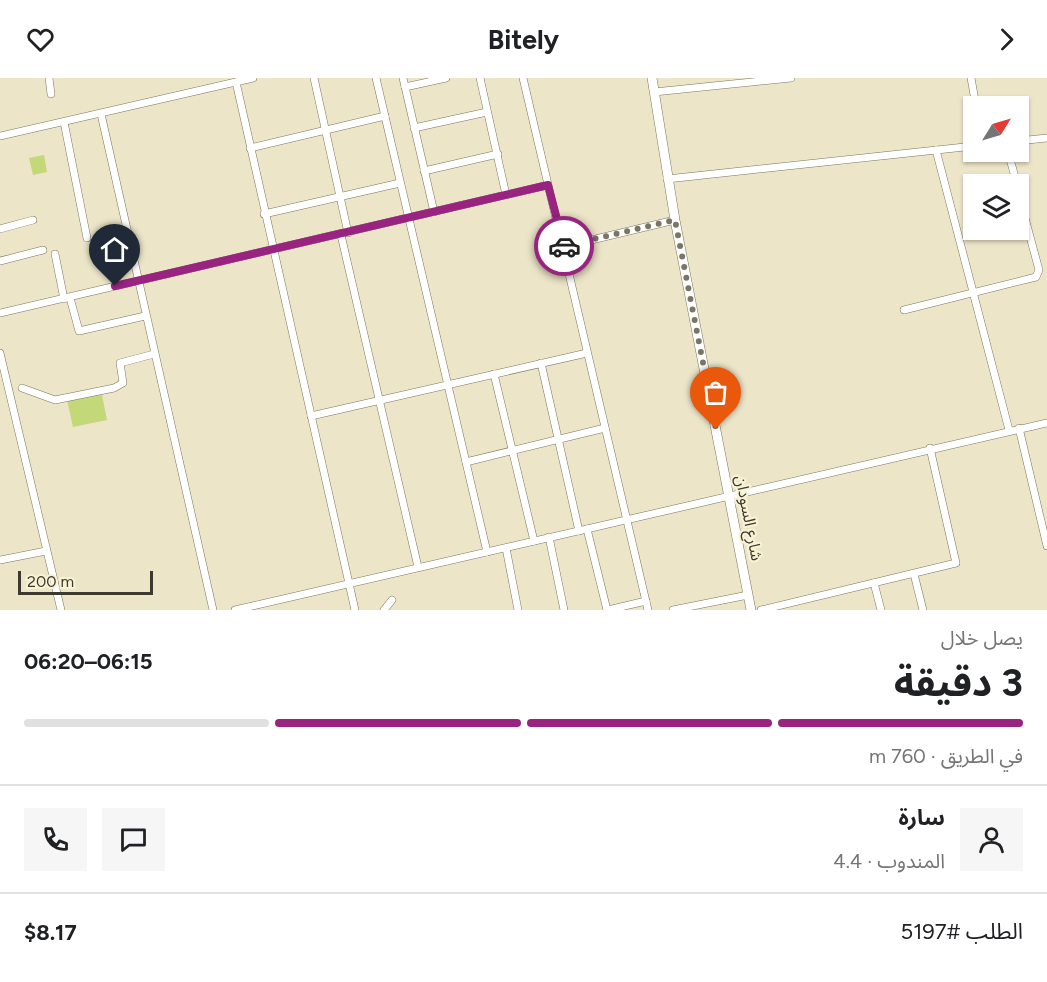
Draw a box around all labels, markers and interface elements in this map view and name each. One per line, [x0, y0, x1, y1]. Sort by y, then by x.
icon: heart [24, 23, 57, 56]
text: Bitely [488, 23, 559, 56]
icon: forward [990, 23, 1023, 56]
north arrow [963, 96, 1029, 162]
map controls [963, 96, 1029, 240]
button: layers [963, 174, 1029, 240]
courier [534, 216, 594, 276]
pin [89, 224, 140, 286]
icon: car [548, 230, 581, 263]
icon: home [98, 233, 131, 266]
pin [690, 367, 741, 429]
icon: bag [699, 376, 732, 409]
street label: شارع السودان [728, 474, 767, 563]
scale bar [18, 568, 153, 596]
text: 200 m [27, 572, 74, 591]
text: يصل خلال [941, 626, 1023, 650]
text: 06:15–06:20 [24, 648, 152, 675]
text: 3 دقيقة [894, 659, 1023, 706]
text: في الطريق · 760 m [869, 744, 1023, 768]
text: سارة [899, 804, 945, 831]
button: phone [24, 808, 87, 871]
button: chat [102, 808, 165, 871]
button: person [960, 808, 1023, 871]
text: المندوب · 4.4 [833, 849, 945, 873]
text: الطلب #5197 [900, 918, 1023, 945]
text: $8.17 [24, 919, 77, 946]

